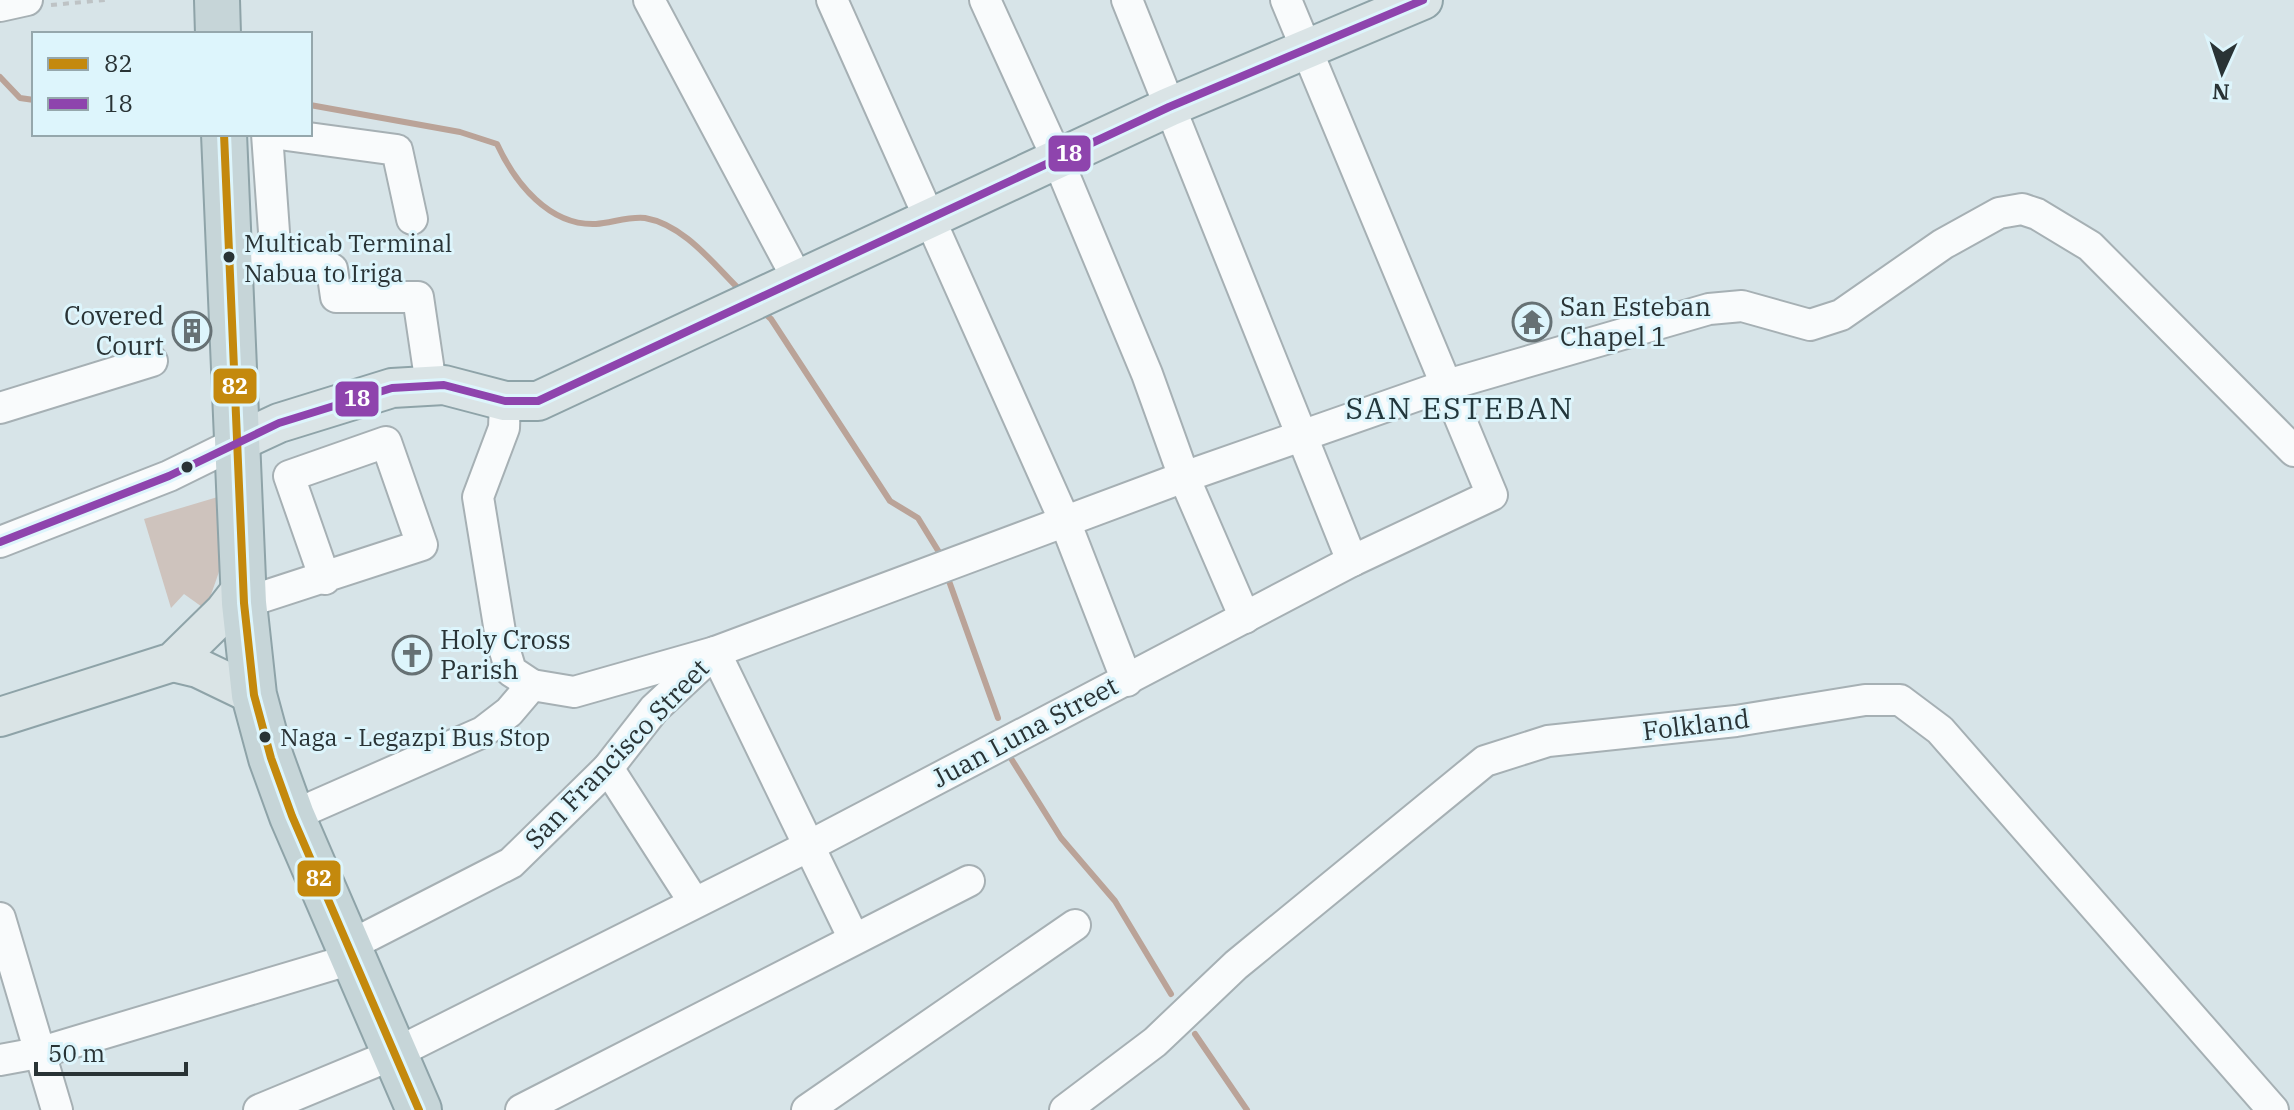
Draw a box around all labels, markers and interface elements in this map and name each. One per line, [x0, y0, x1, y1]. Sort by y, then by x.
legend [32, 32, 312, 136]
north arrow [2182, 32, 2262, 112]
text: 82 [104, 47, 133, 79]
text: N [2211, 78, 2230, 107]
text: 18 [104, 87, 133, 119]
line badge: 18 [1047, 134, 1092, 173]
text: 18 [1056, 138, 1082, 167]
place label: Multicab Terminal Nabua to Iriga [244, 227, 452, 289]
marker: Multicab Terminal Nabua to Iriga [221, 249, 237, 265]
place label: San Esteban Chapel 1 [1560, 289, 1711, 353]
place label: Covered Court [64, 298, 164, 362]
temple icon: San Esteban Chapel 1 [1511, 301, 1553, 343]
building icon: Covered Court [171, 310, 213, 352]
line badge: 82 [212, 367, 258, 405]
text: 82 [222, 371, 248, 400]
line badge: 18 [334, 380, 380, 418]
text: 18 [344, 383, 370, 412]
district label: SAN ESTEBAN [1346, 388, 1574, 427]
unlabelled marker [179, 459, 195, 475]
place label: Holy Cross Parish [440, 622, 571, 686]
church icon: Holy Cross Parish [391, 634, 433, 676]
street label: San Francisco Street [517, 651, 716, 855]
street label: Juan Luna Street [926, 668, 1123, 794]
street label: Folkland [1641, 701, 1751, 747]
place label: Naga - Legazpi Bus Stop [280, 721, 550, 753]
marker: Naga - Legazpi Bus Stop [257, 729, 273, 745]
line badge: 82 [296, 859, 342, 898]
text: 82 [306, 863, 332, 892]
scale bar [36, 1026, 186, 1076]
text: 50 m [48, 1037, 105, 1069]

